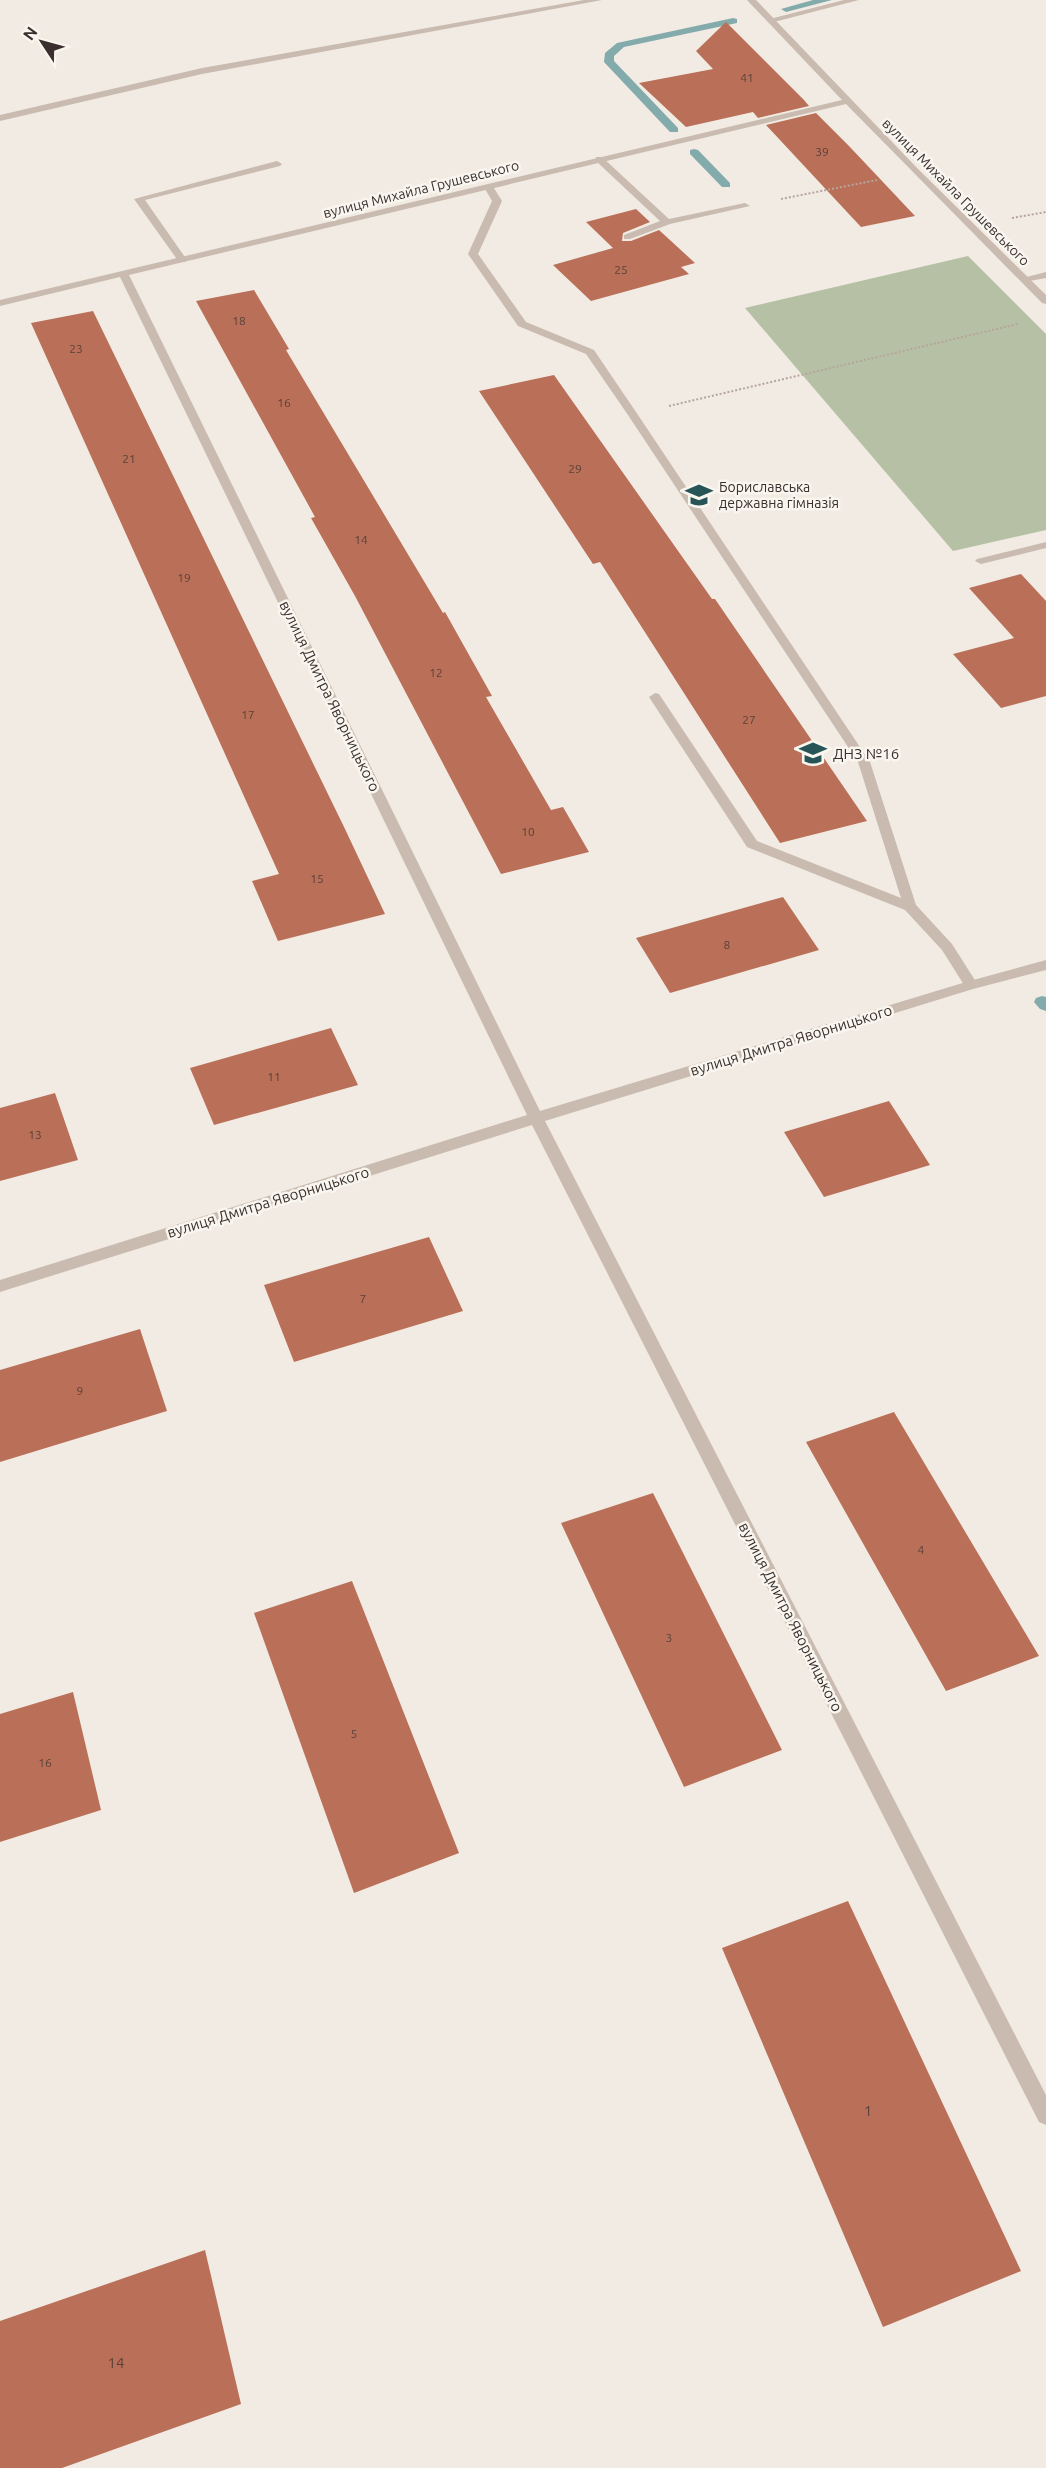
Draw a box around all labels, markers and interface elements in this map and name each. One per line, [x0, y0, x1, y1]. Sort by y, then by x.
north arrow [12, 12, 72, 72]
text: N [19, 23, 41, 43]
house number: 41 [740, 71, 754, 84]
street label: вулиця Михайла Грушевського [879, 115, 1033, 269]
house number: 39 [815, 145, 829, 158]
street label: вулиця Михайла Грушевського [321, 157, 521, 221]
house number: 25 [614, 263, 628, 276]
house number: 18 [232, 314, 246, 327]
house number: 23 [69, 342, 83, 355]
house number: 16 [277, 396, 291, 409]
house number: 21 [122, 452, 136, 465]
house number: 29 [568, 462, 582, 475]
place label: Бориславська державна гімназія [719, 479, 839, 511]
school or university icon: Бориславська державна гімназія [684, 480, 714, 510]
house number: 14 [354, 533, 368, 546]
house number: 19 [177, 571, 191, 584]
street label: вулиця Дмитра Яворницького [276, 598, 384, 794]
house number: 12 [429, 666, 443, 679]
house number: 17 [241, 708, 255, 721]
house number: 27 [742, 713, 756, 726]
school or university icon: ДНЗ №16 [798, 738, 828, 768]
place label: ДНЗ №16 [833, 745, 899, 762]
house number: 10 [521, 825, 535, 838]
house number: 15 [310, 872, 324, 885]
house number: 8 [724, 938, 731, 951]
street label: вулиця Дмитра Яворницького [688, 1001, 894, 1079]
house number: 11 [267, 1070, 281, 1083]
house number: 13 [28, 1128, 42, 1141]
street label: вулиця Дмитра Яворницького [165, 1163, 371, 1241]
house number: 7 [360, 1292, 366, 1305]
house number: 9 [77, 1384, 83, 1397]
street label: вулиця Дмитра Яворницького [736, 1519, 846, 1715]
house number: 4 [918, 1543, 925, 1556]
house number: 3 [666, 1631, 672, 1644]
house number: 5 [351, 1727, 357, 1740]
house number: 16 [38, 1756, 52, 1769]
house number: 1 [864, 2102, 872, 2119]
house number: 14 [108, 2354, 124, 2371]

